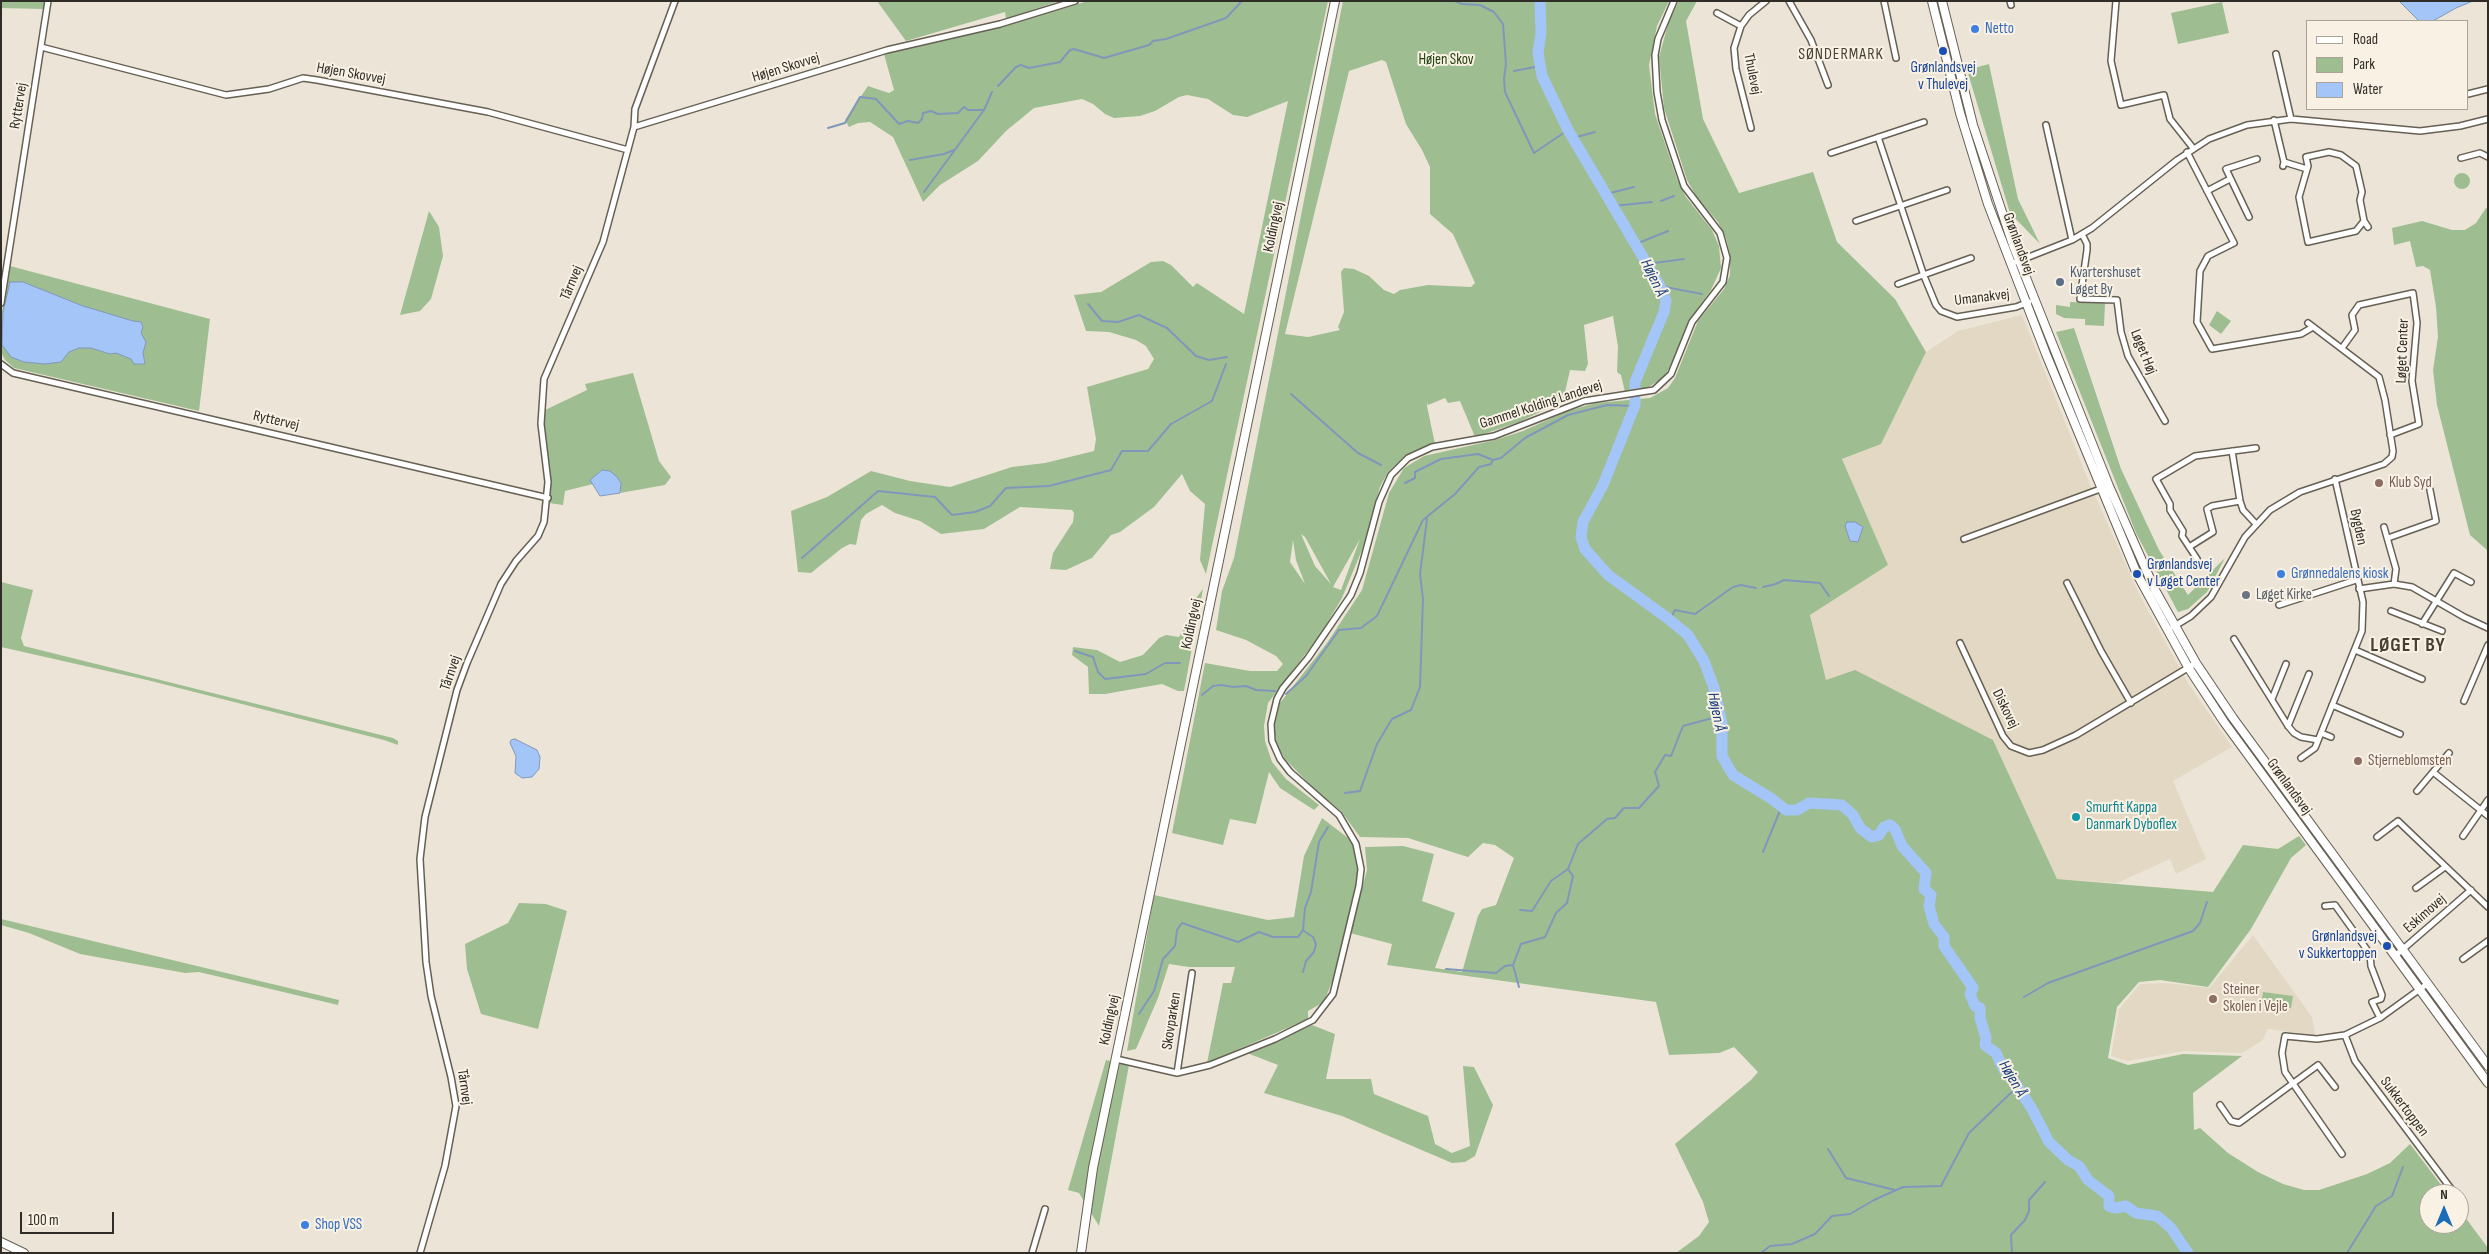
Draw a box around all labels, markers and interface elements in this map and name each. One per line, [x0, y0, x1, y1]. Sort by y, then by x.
place label: Netto [1985, 20, 2014, 38]
legend [2306, 20, 2469, 110]
marker: Netto [1969, 23, 1981, 35]
text: Road [2353, 30, 2378, 49]
district label: SØNDERMARK [1797, 45, 1885, 65]
marker: Grønlandsvej v Thulevej [1937, 45, 1949, 57]
street label: Højen Skovvej [750, 49, 822, 87]
park label: Højen Skov [1418, 51, 1474, 69]
street label: Thulevej [1739, 52, 1765, 96]
text: Park [2353, 55, 2375, 74]
street label: Højen Skovvej [315, 59, 387, 89]
place label: Grønlandsvej v Thulevej [1910, 59, 1976, 94]
text: Water [2353, 80, 2383, 99]
street label: Ryttervej [6, 82, 32, 130]
street label: Koldingvej [1260, 200, 1288, 254]
street label: Grønlandsvej [1998, 210, 2038, 278]
water label: Højen Å [1636, 256, 1670, 300]
street label: Tårnvej [557, 263, 587, 303]
place label: Kvartershuset Løget By [2070, 264, 2141, 299]
marker: Kvartershuset Løget By [2054, 276, 2066, 288]
street label: Umanakvej [1954, 286, 2010, 310]
street label: Løget Center [2393, 318, 2413, 384]
street label: Løget Høj [2126, 327, 2160, 377]
street label: Gammel Kolding Landevej [1478, 377, 1604, 433]
street label: Ryttervej [251, 407, 301, 435]
place label: Klub Syd [2389, 474, 2432, 492]
marker: Klub Syd [2373, 477, 2385, 489]
street label: Bygden [2345, 507, 2371, 547]
place label: Grønlandsvej v Løget Center [2147, 556, 2220, 591]
place label: Grønnedalens kiosk [2291, 565, 2389, 583]
marker: Grønlandsvej v Løget Center [2131, 568, 2143, 580]
marker: Grønnedalens kiosk [2275, 568, 2287, 580]
place label: Løget Kirke [2256, 586, 2312, 604]
marker: Løget Kirke [2240, 589, 2252, 601]
street label: Koldingvej [1178, 597, 1206, 651]
district label: LØGET BY [2369, 634, 2447, 658]
street label: Tårnvej [437, 653, 465, 693]
street label: Diskovej [1988, 686, 2022, 732]
water label: Højen Å [1703, 691, 1729, 733]
place label: Stjerneblomsten [2368, 752, 2452, 770]
street label: Grønlandsvej [2263, 755, 2315, 819]
marker: Stjerneblomsten [2352, 755, 2364, 767]
place label: Smurfit Kappa Danmark Dyboflex [2086, 799, 2177, 834]
marker: Smurfit Kappa Danmark Dyboflex [2070, 811, 2082, 823]
street label: Eskimovej [2400, 891, 2450, 937]
place label: Grønlandsvej v Sukkertoppen [2299, 928, 2377, 963]
marker: Grønlandsvej v Sukkertoppen [2381, 940, 2393, 952]
place label: Steiner Skolen i Vejle [2223, 981, 2288, 1016]
street label: Skovparken [1159, 991, 1185, 1051]
street label: Koldingvej [1096, 993, 1124, 1047]
marker: Steiner Skolen i Vejle [2207, 993, 2219, 1005]
water label: Højen Å [1994, 1057, 2030, 1101]
street label: Tårnvej [453, 1068, 475, 1106]
street label: Sukkertoppen [2376, 1074, 2432, 1140]
north arrow [2419, 1184, 2469, 1234]
text: N [2440, 1186, 2448, 1203]
scale bar [22, 1202, 116, 1234]
text: 100 m [28, 1211, 59, 1230]
place label: Shop VSS [315, 1216, 362, 1234]
marker: Shop VSS [299, 1219, 311, 1231]

